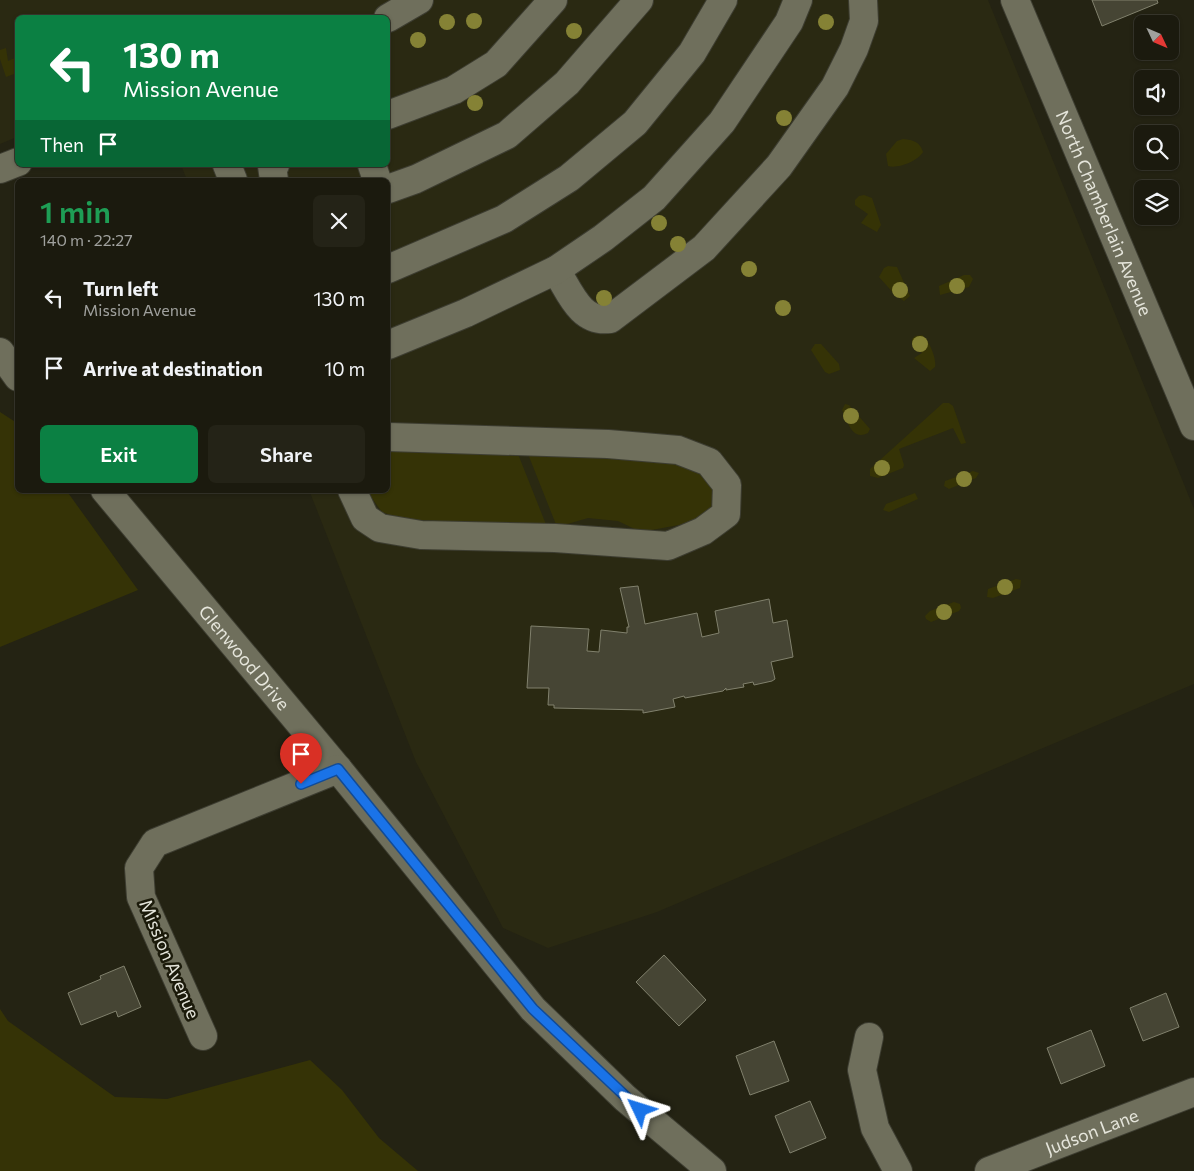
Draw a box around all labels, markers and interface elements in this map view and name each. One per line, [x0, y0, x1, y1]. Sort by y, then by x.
north arrow [1134, 15, 1179, 60]
map controls [1134, 15, 1179, 225]
text: 130 m [123, 32, 220, 75]
icon: left [40, 35, 105, 100]
button: sound [1134, 70, 1179, 115]
text: Mission Avenue [123, 75, 279, 102]
street label: North Chamberlain Avenue [1052, 107, 1157, 319]
button: search [1134, 125, 1179, 170]
icon: arrive [94, 130, 122, 158]
text: Then [40, 133, 84, 156]
button: layers [1134, 180, 1179, 225]
text: 1 min [40, 192, 111, 229]
button: close [313, 195, 365, 247]
text: 140 m · 22:27 [40, 230, 133, 249]
text: Turn left [83, 277, 158, 300]
icon: left [40, 284, 68, 312]
text: 130 m [313, 287, 365, 310]
text: Mission Avenue [83, 300, 196, 319]
icon: arrive [40, 354, 68, 382]
text: Arrive at destination [83, 357, 263, 380]
text: 10 m [324, 357, 365, 380]
button: Exit [40, 425, 198, 483]
button: Share [208, 425, 365, 483]
street label: Glenwood Drive [194, 600, 295, 714]
pin [280, 733, 322, 784]
icon: arrive [287, 740, 315, 768]
street label: Mission Avenue [135, 896, 205, 1022]
position arrow [613, 1083, 665, 1135]
street label: Judson Lane [1042, 1104, 1141, 1159]

